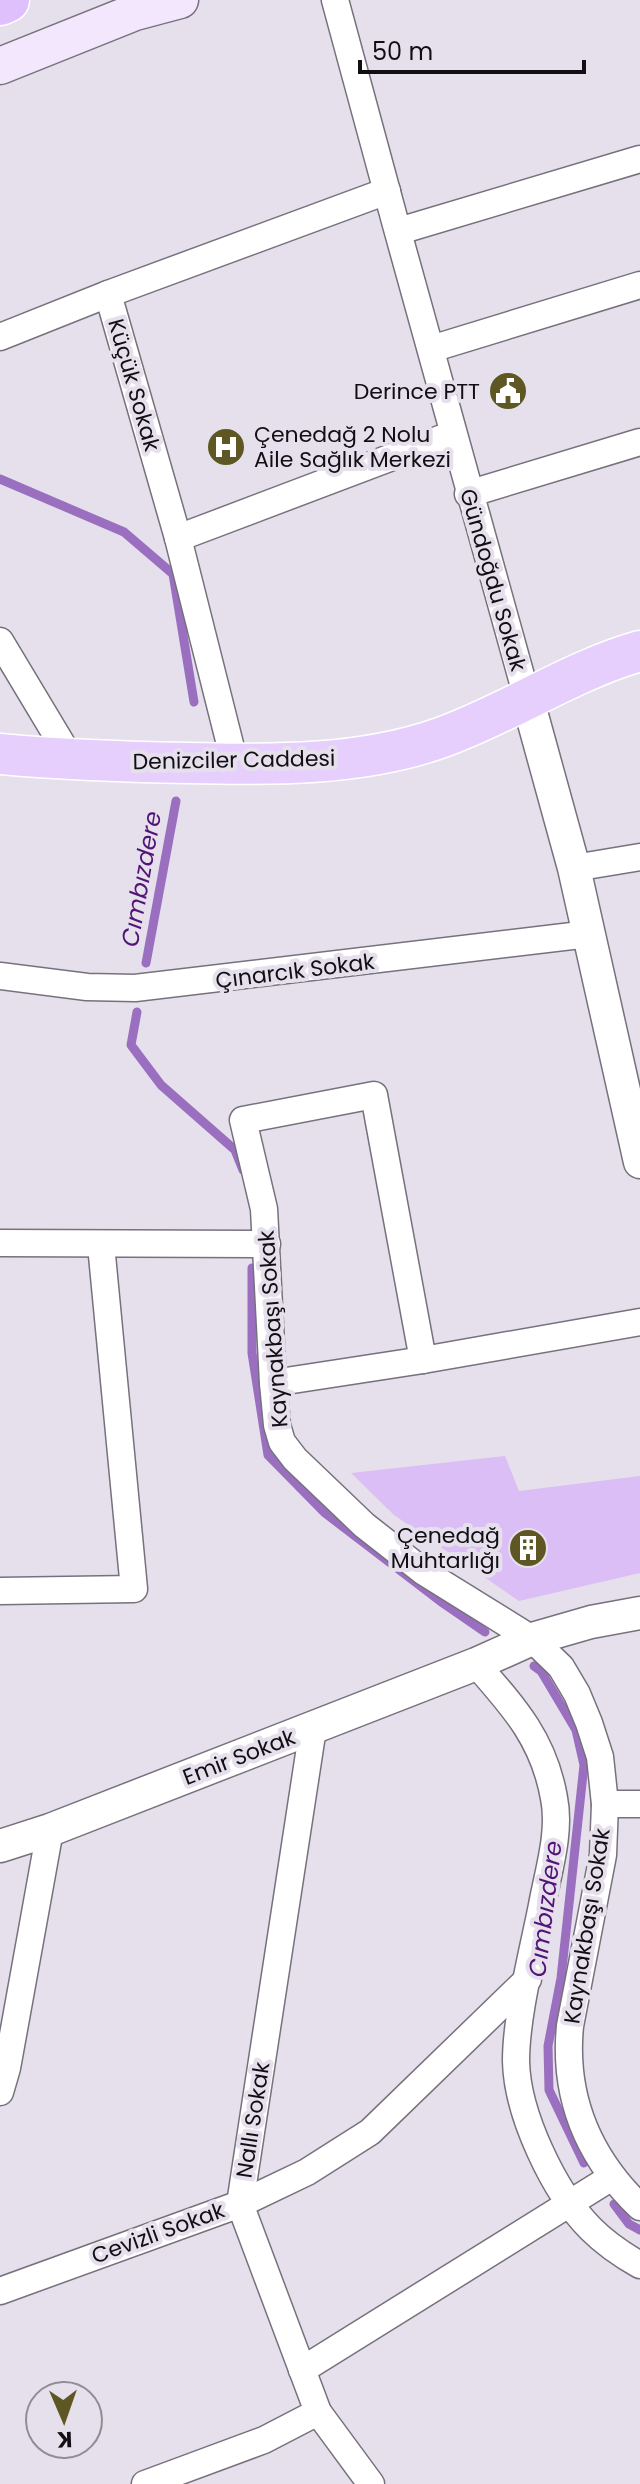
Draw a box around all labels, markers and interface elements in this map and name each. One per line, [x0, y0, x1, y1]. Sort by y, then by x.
scale bar [360, 24, 584, 74]
text: 50 m [372, 35, 433, 68]
street label: Küçük Sokak [100, 315, 168, 455]
public building icon: Derince PTT [487, 370, 529, 412]
place label: Derince PTT [354, 376, 480, 407]
place label: Çenedağ 2 Nolu Aile Sağlık Merkezi [254, 419, 451, 475]
hospital icon: Çenedağ 2 Nolu Aile Sağlık Merkezi [205, 426, 247, 468]
street label: Gündoğdu Sokak [452, 485, 534, 675]
street label: Denizciler Caddesi [132, 743, 336, 777]
water label: Cımbızdere [113, 808, 169, 949]
street label: Çınarcık Sokak [214, 946, 377, 996]
street label: Kaynakbaşı Sokak [251, 1229, 295, 1429]
place label: Çenedağ Muhtarlığı [391, 1520, 500, 1576]
building icon: Çenedağ Muhtarlığı [507, 1527, 549, 1569]
street label: Emir Sokak [178, 1721, 300, 1793]
street label: Kaynakbaşı Sokak [556, 1825, 618, 2026]
water label: Cımbızdere [520, 1839, 570, 1979]
street label: Nallı Sokak [229, 2059, 278, 2180]
street label: Cevizli Sokak [87, 2194, 230, 2271]
north arrow [24, 2380, 104, 2460]
text: K [56, 2424, 73, 2455]

